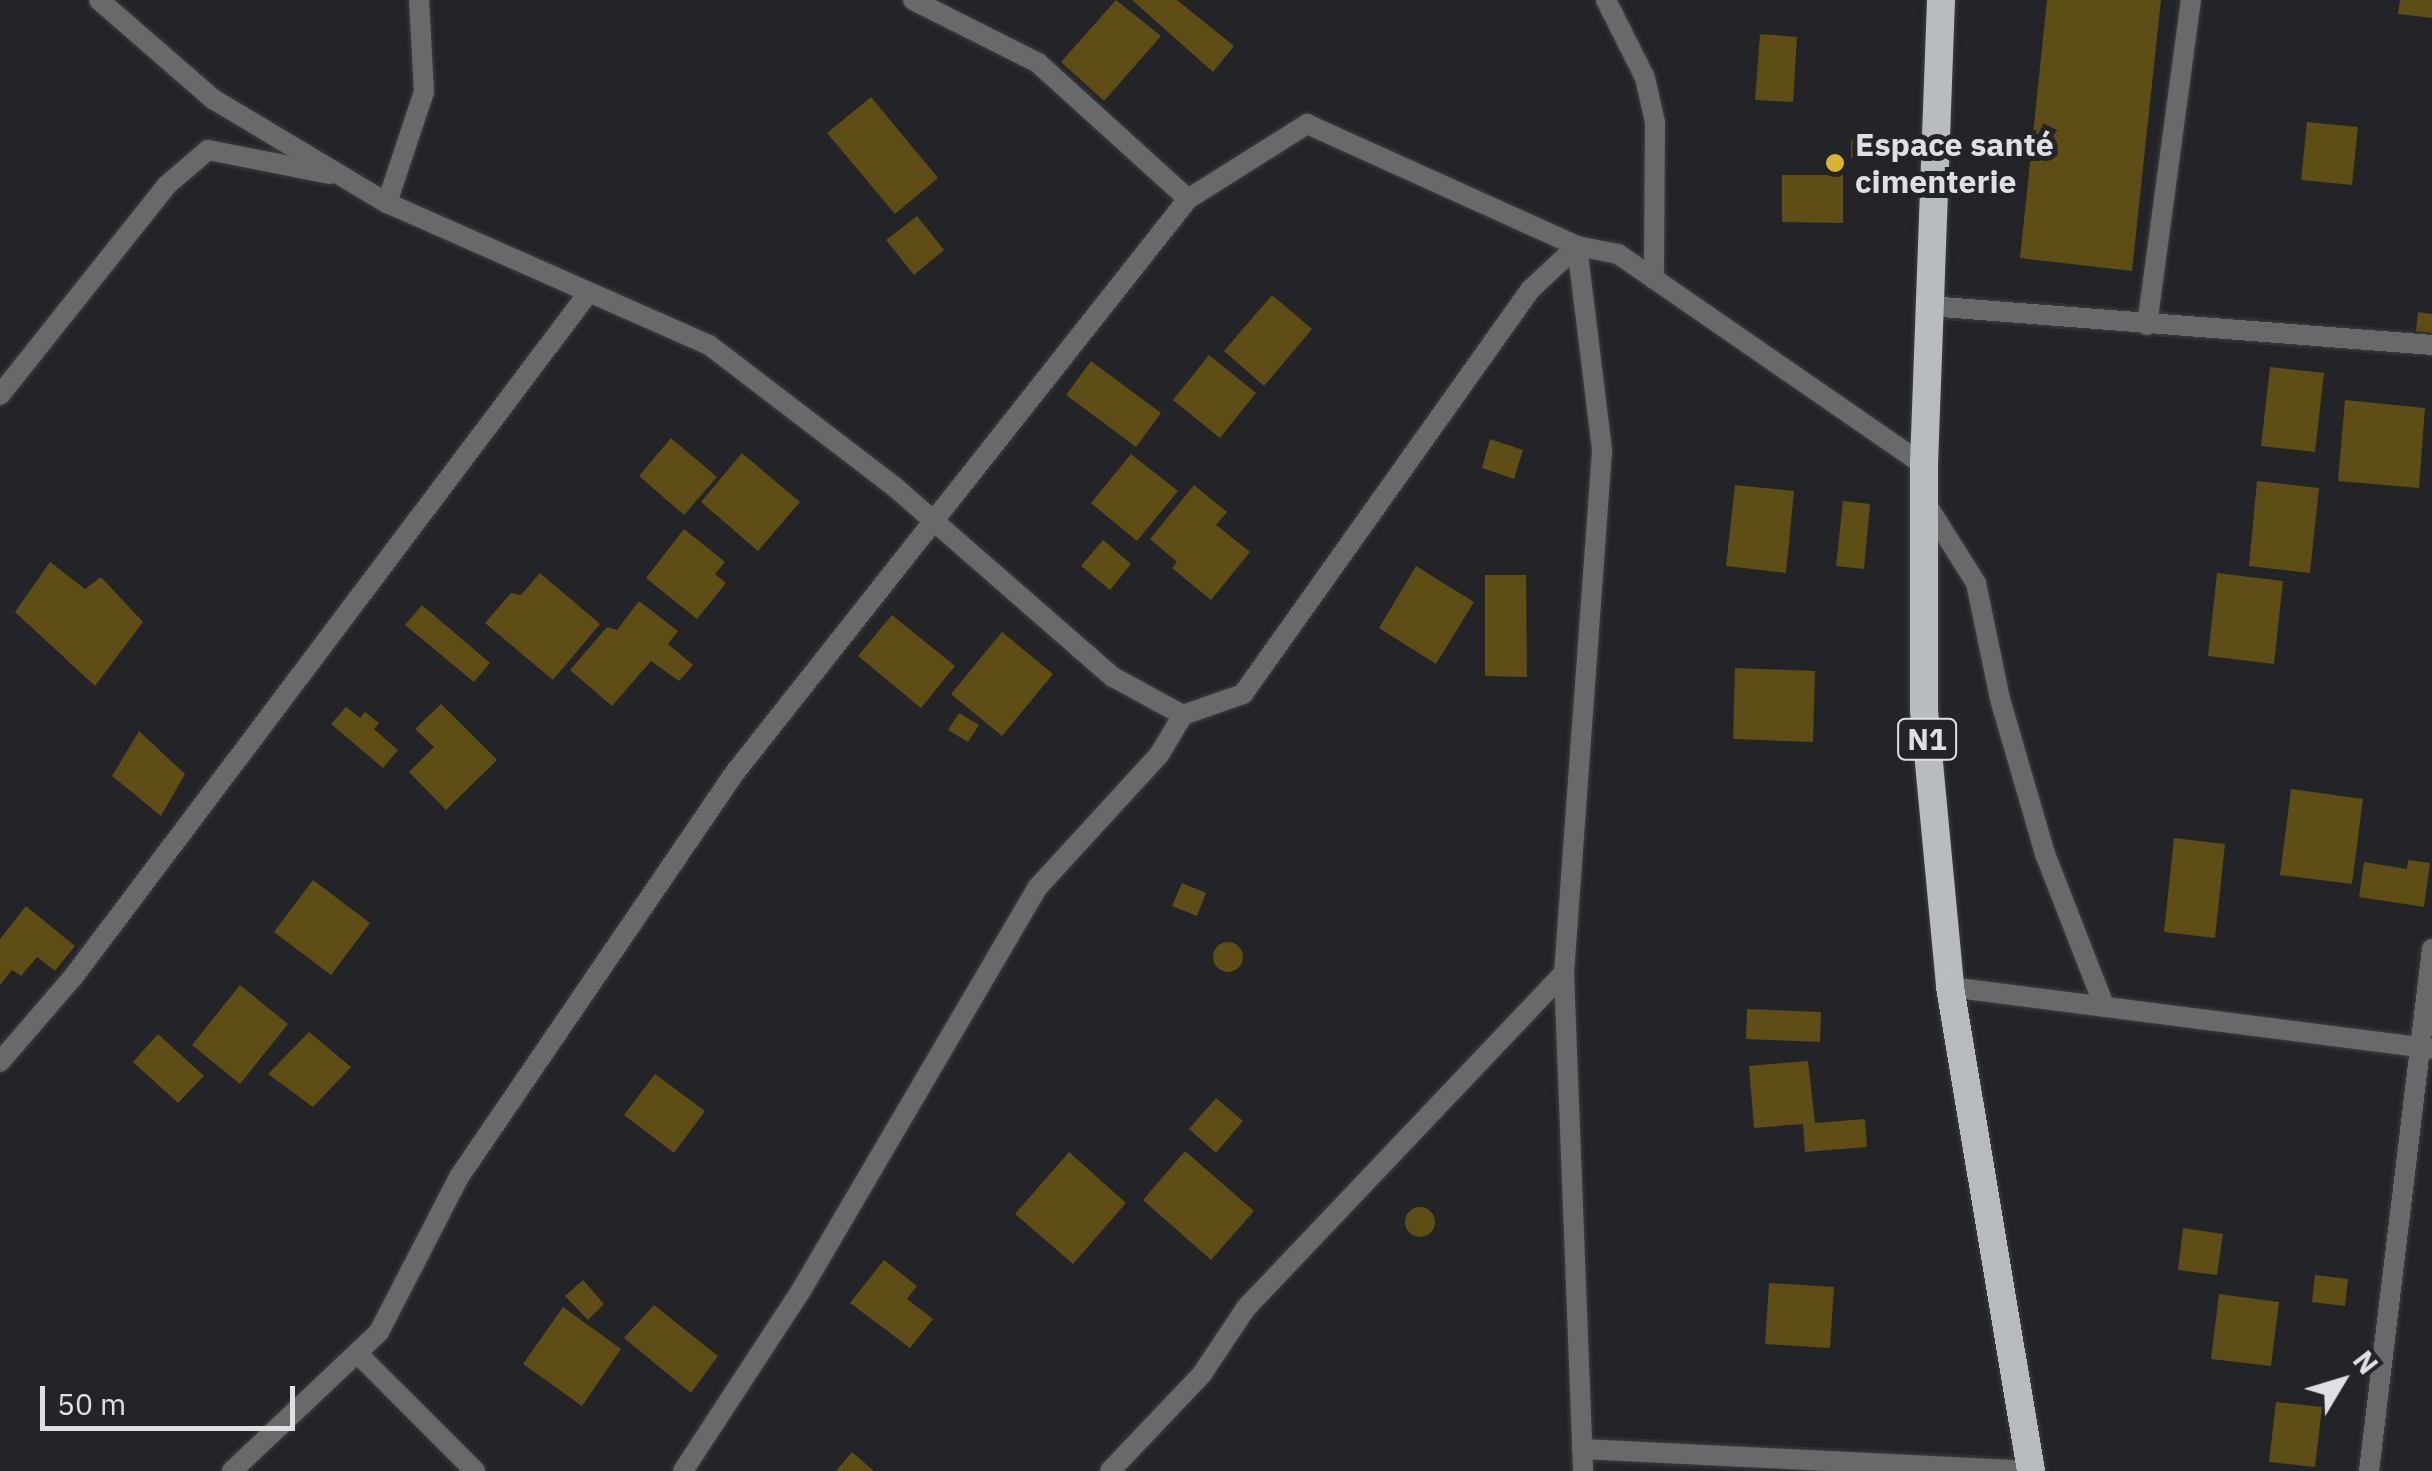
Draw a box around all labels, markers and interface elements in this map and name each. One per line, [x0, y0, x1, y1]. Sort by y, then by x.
place label: Espace santé cimenterie [1855, 126, 2054, 201]
marker: Espace santé cimenterie [1824, 152, 1846, 174]
road number: N1 [1897, 714, 1957, 764]
north arrow [2292, 1331, 2392, 1431]
text: N [2345, 1343, 2387, 1382]
scale bar [45, 1366, 300, 1428]
text: 50 m [57, 1384, 126, 1423]

